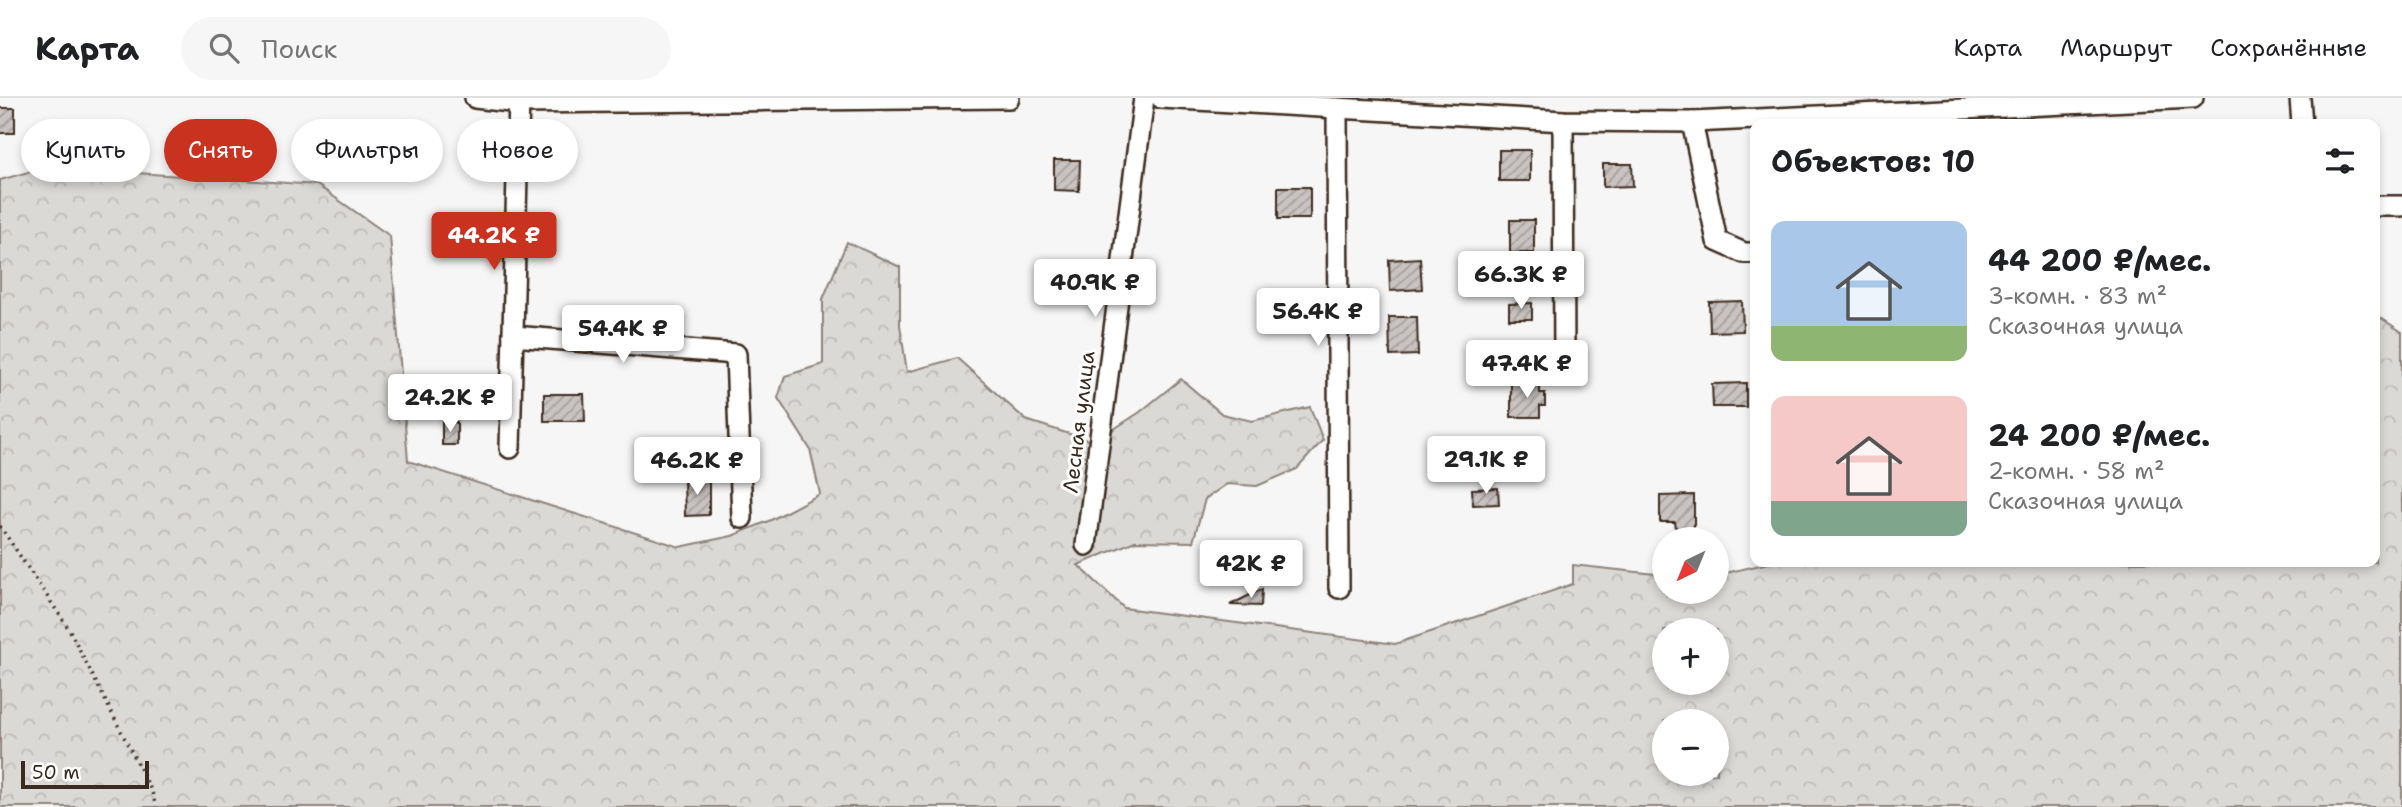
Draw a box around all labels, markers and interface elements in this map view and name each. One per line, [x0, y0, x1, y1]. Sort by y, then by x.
search box [181, 17, 671, 80]
text: Карта [35, 26, 139, 71]
icon: search [205, 29, 243, 67]
text: Поиск [261, 31, 337, 66]
text: Карта [1954, 32, 2022, 64]
text: Маршрут [2060, 32, 2172, 64]
text: Сохранённые [2210, 32, 2367, 64]
chip: Купить [21, 119, 150, 182]
chip: Снять [164, 119, 277, 182]
chip: Фильтры [291, 119, 443, 182]
chip: Новое [457, 119, 578, 182]
text: Объектов: 10 [1771, 141, 1975, 182]
icon: filters [2321, 142, 2359, 180]
pin: 44.2K ₽ [429, 212, 559, 272]
text: 44.2K ₽ [447, 220, 541, 250]
text: 44 200 ₽/мес. [1988, 240, 2211, 281]
icon: home [1827, 249, 1911, 333]
pin: 66.3K ₽ [1456, 252, 1586, 311]
text: 66.3K ₽ [1474, 259, 1568, 289]
pin: 40.9K ₽ [1030, 260, 1160, 319]
text: 40.9K ₽ [1050, 267, 1140, 297]
text: 3-комн. · 83 m² [1988, 281, 2167, 311]
pin: 56.4K ₽ [1253, 288, 1383, 348]
text: 56.4K ₽ [1273, 296, 1363, 326]
pin: 54.4K ₽ [558, 306, 688, 365]
text: Сказочная улица [1988, 311, 2183, 341]
text: 54.4K ₽ [578, 313, 668, 343]
pin: 47.4K ₽ [1462, 341, 1592, 400]
text: 47.4K ₽ [1482, 348, 1572, 378]
street label: Лесная улица [1056, 349, 1102, 495]
pin: 24.2K ₽ [385, 374, 515, 434]
text: 24.2K ₽ [404, 382, 496, 412]
text: 24 200 ₽/мес. [1988, 415, 2210, 456]
icon: home [1827, 424, 1911, 508]
pin: 29.1K ₽ [1421, 436, 1551, 496]
pin: 46.2K ₽ [632, 438, 762, 497]
text: 29.1K ₽ [1443, 444, 1529, 474]
text: 46.2K ₽ [650, 445, 744, 475]
text: 2-комн. · 58 m² [1988, 456, 2165, 486]
text: Сказочная улица [1988, 486, 2183, 516]
north arrow [1652, 527, 1729, 604]
map controls [1652, 527, 1729, 786]
pin: 42K ₽ [1202, 540, 1300, 600]
text: 42K ₽ [1216, 548, 1286, 578]
button: + [1652, 618, 1729, 695]
button: − [1652, 709, 1729, 786]
scale bar [21, 758, 149, 790]
text: 50 m [32, 760, 80, 785]

